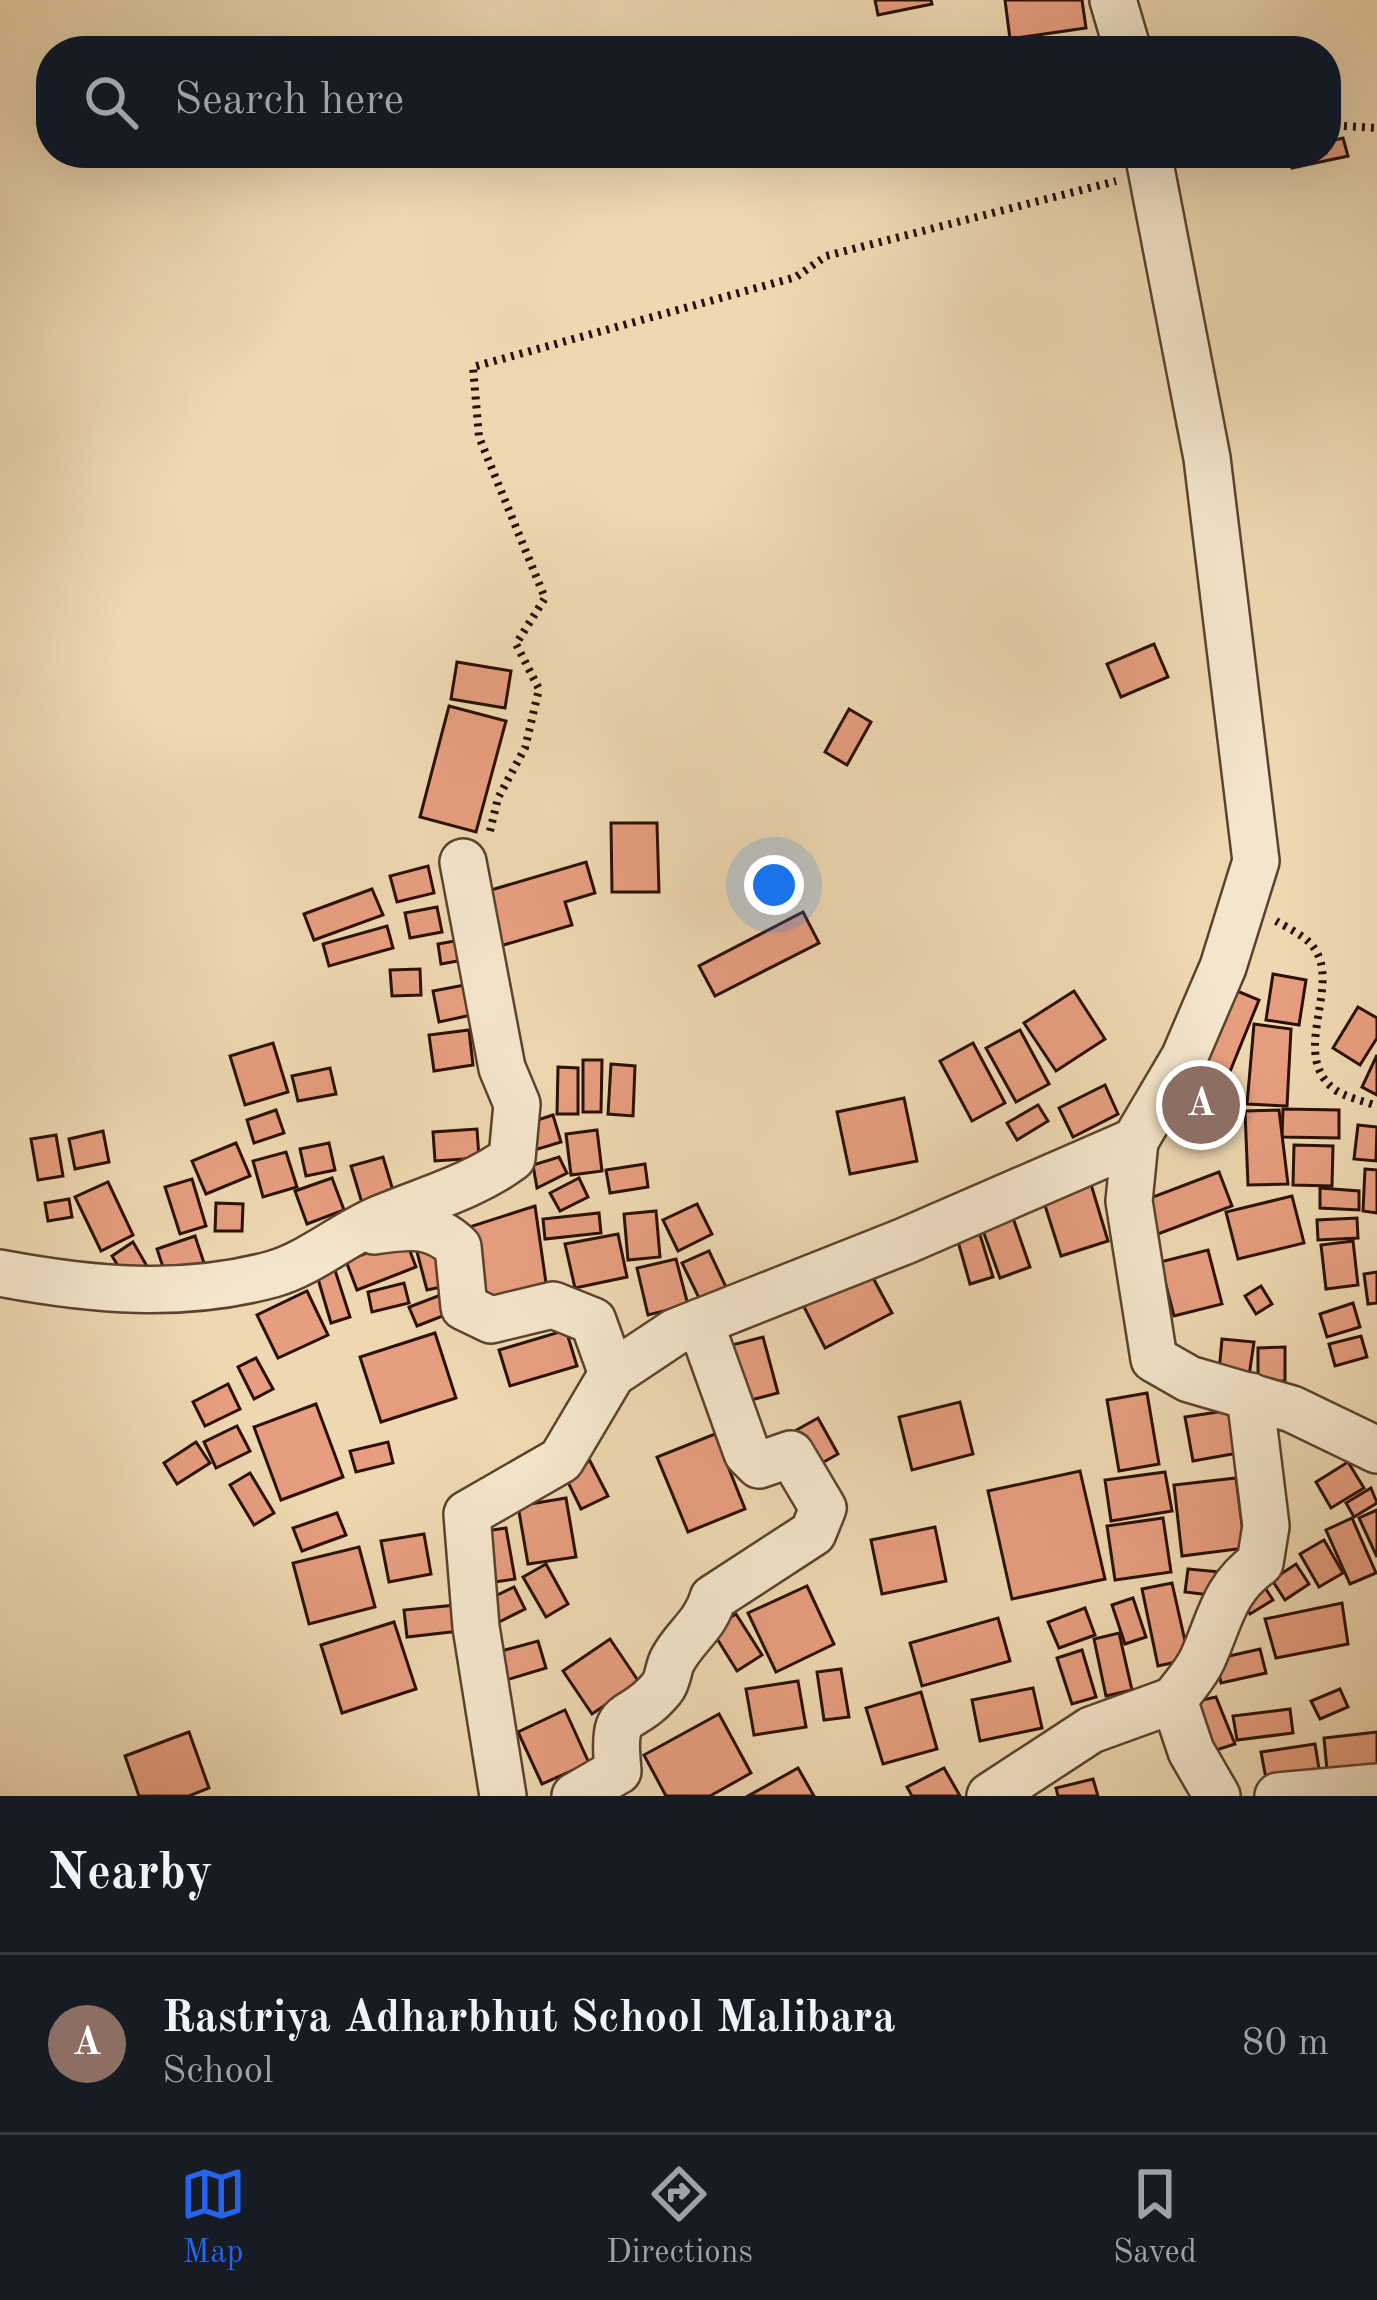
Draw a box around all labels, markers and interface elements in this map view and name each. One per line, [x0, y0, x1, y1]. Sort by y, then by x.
search box [36, 36, 1341, 168]
icon: search [78, 69, 144, 135]
text: Search here [174, 79, 404, 124]
your location [744, 855, 804, 915]
pin: A [1162, 1060, 1240, 1150]
text: Nearby [48, 1849, 213, 1900]
text: Rastriya Adharbhut School Malibara [162, 1997, 896, 2042]
text: A [72, 2024, 102, 2063]
text: 80 m [1242, 2024, 1329, 2063]
text: School [162, 2052, 274, 2091]
tab: Map [180, 2161, 246, 2274]
tab: Directions [606, 2161, 753, 2274]
tab: Saved [1113, 2161, 1197, 2274]

